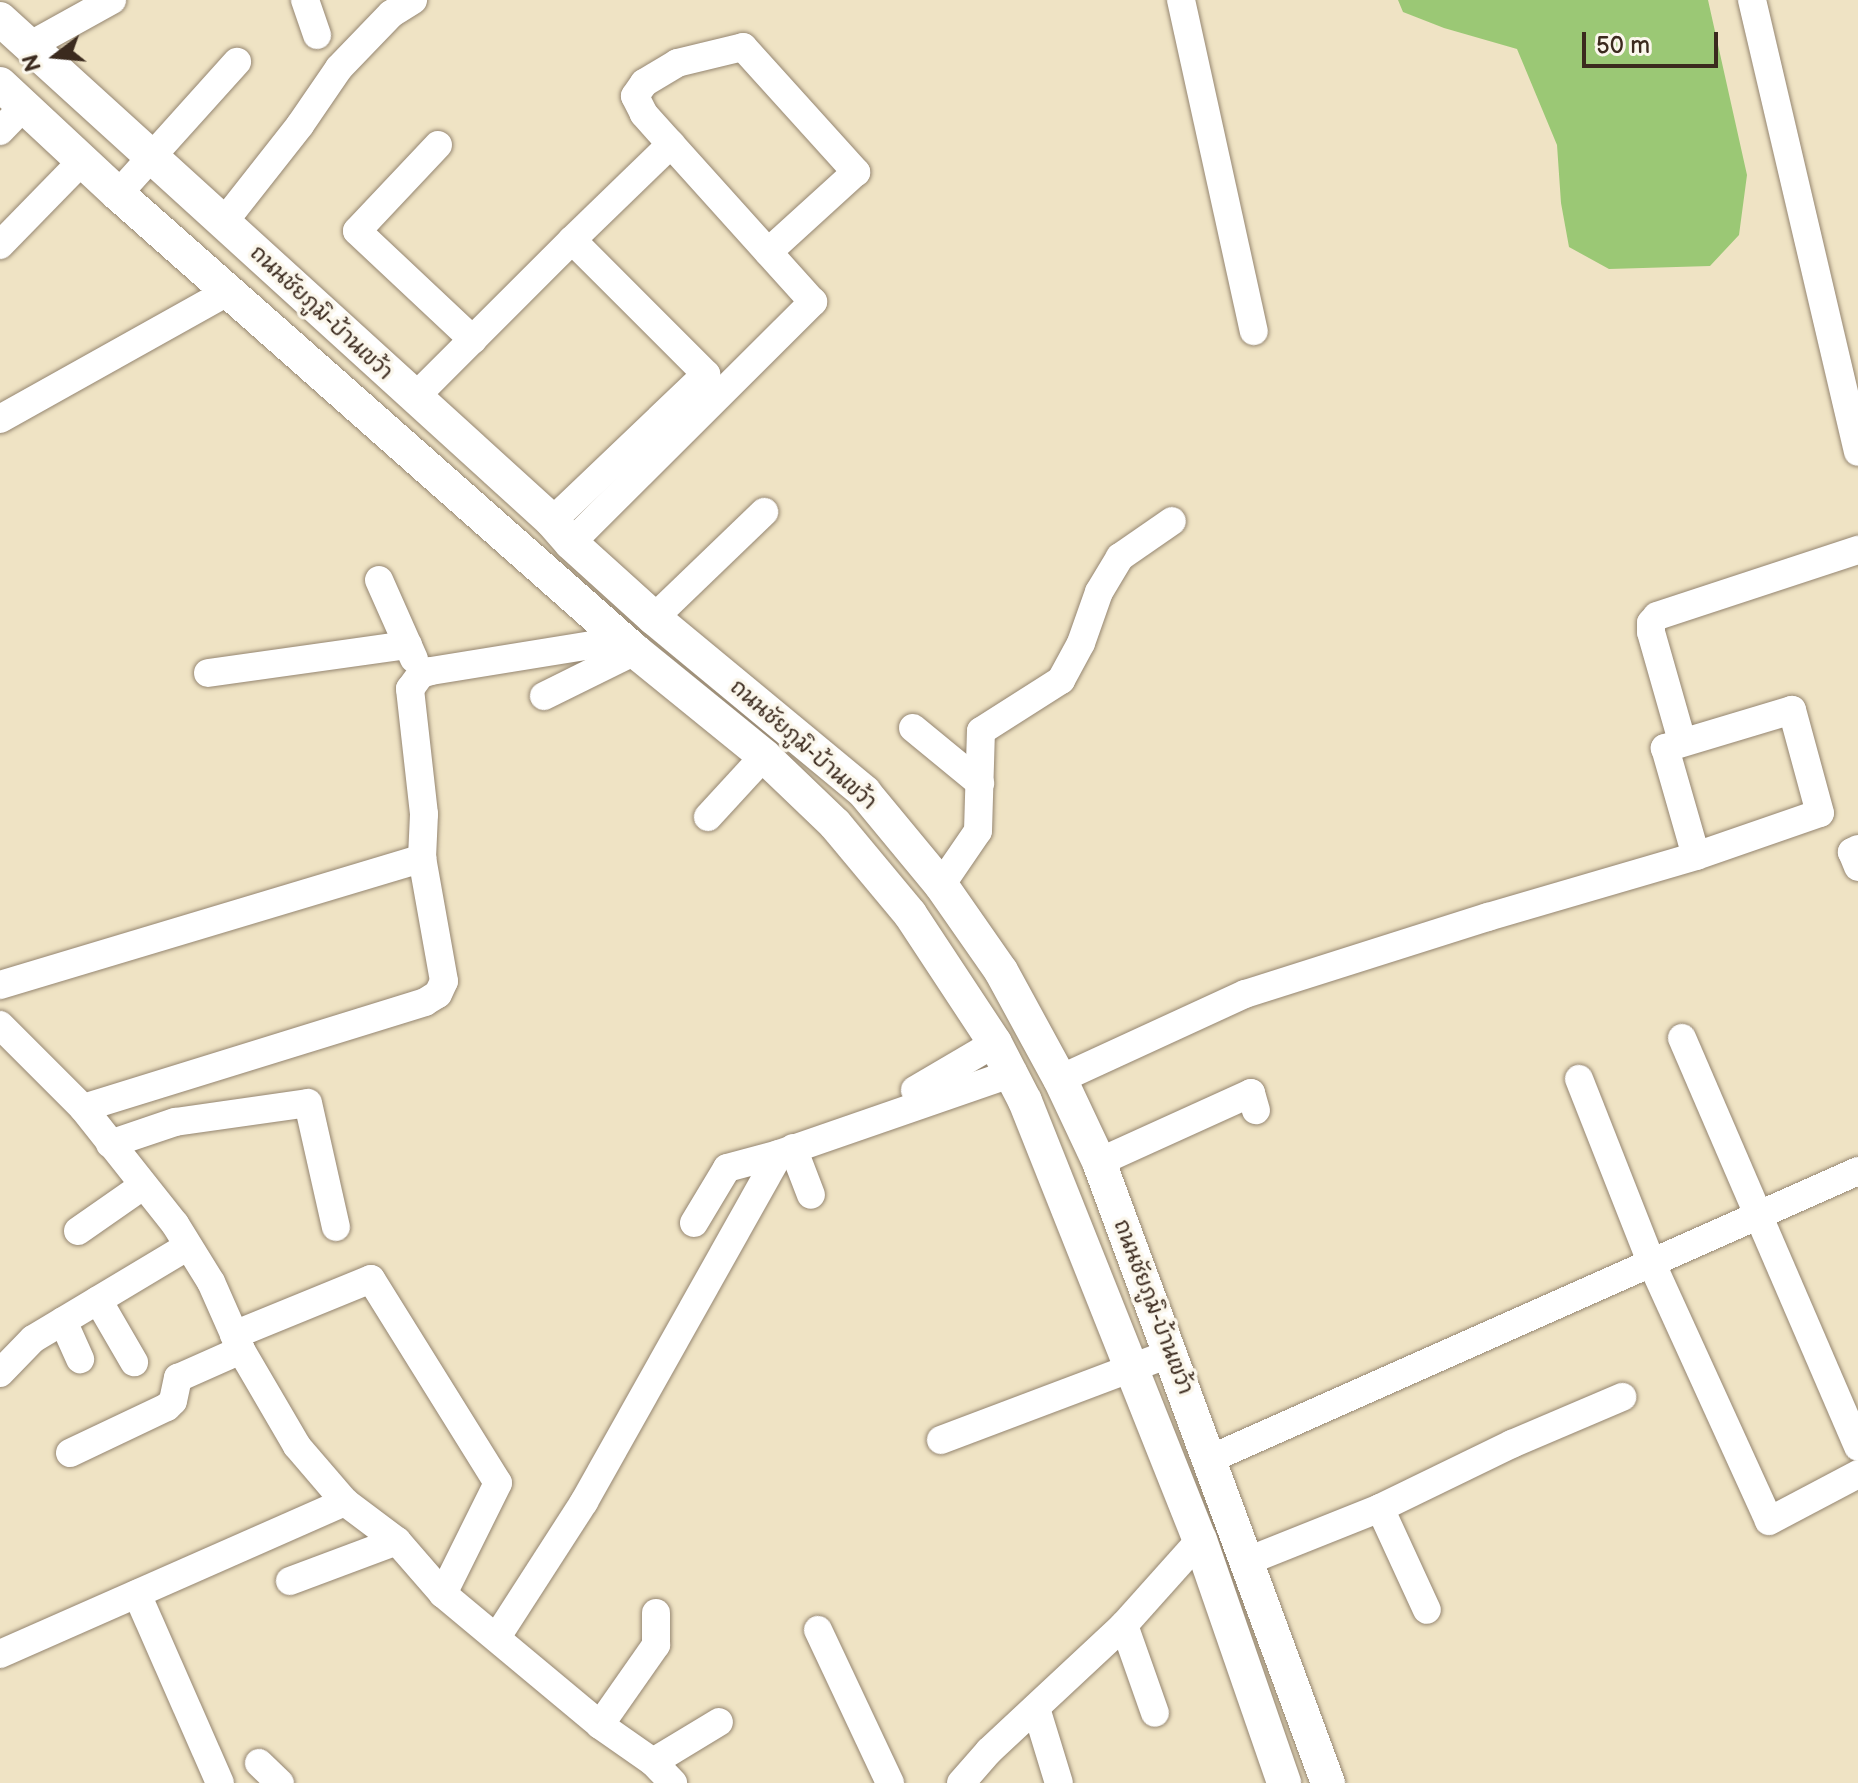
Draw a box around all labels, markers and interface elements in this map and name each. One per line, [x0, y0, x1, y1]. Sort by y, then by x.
north arrow [16, 16, 96, 96]
scale bar [1586, 16, 1722, 66]
text: 50 m [1596, 31, 1650, 60]
text: N [17, 51, 48, 74]
street label: ถนนชัยภูมิ-บ้านเขว้า [244, 240, 398, 386]
street label: ถนนชัยภูมิ-บ้านเขว้า [725, 674, 881, 816]
street label: ถนนชัยภูมิ-บ้านเขว้า [1108, 1216, 1198, 1398]

